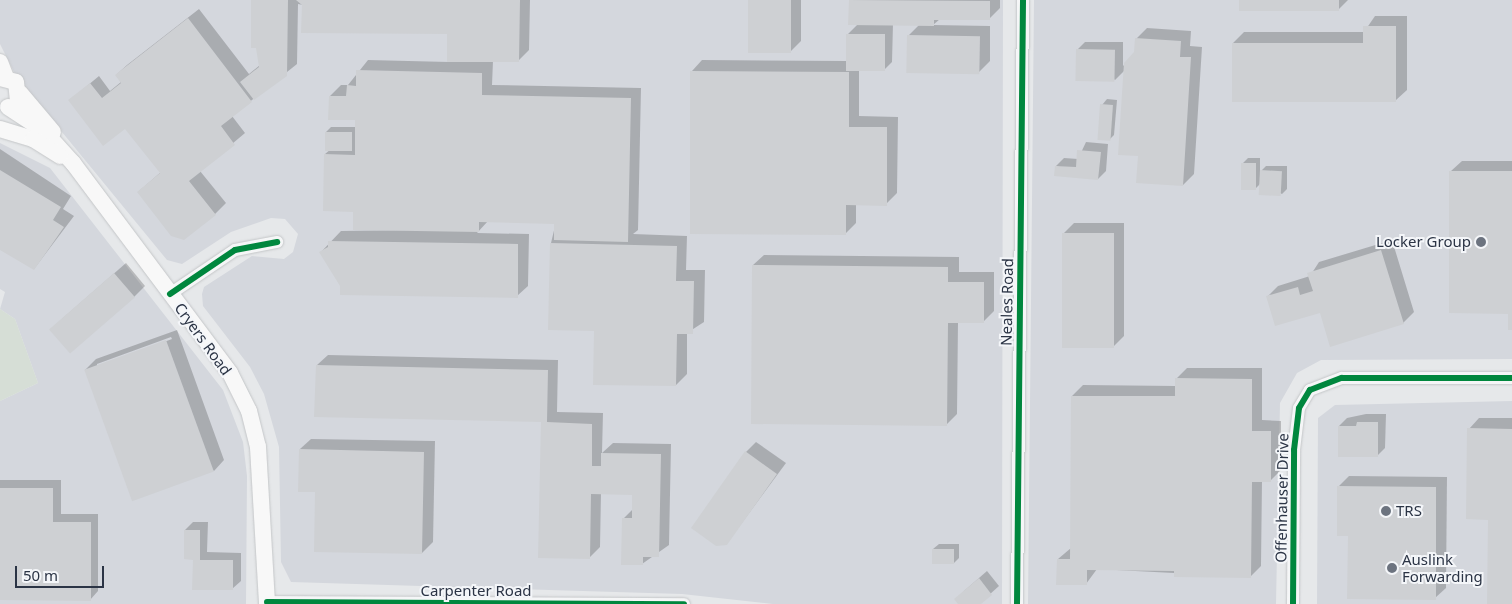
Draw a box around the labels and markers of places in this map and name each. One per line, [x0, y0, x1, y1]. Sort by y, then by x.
place label: Locker Group [1376, 233, 1471, 251]
marker: Locker Group [1475, 236, 1487, 248]
place label: TRS [1396, 502, 1422, 520]
marker: TRS [1380, 505, 1392, 517]
place label: Auslink Forwarding [1402, 550, 1483, 585]
marker: Auslink Forwarding [1386, 562, 1398, 574]

